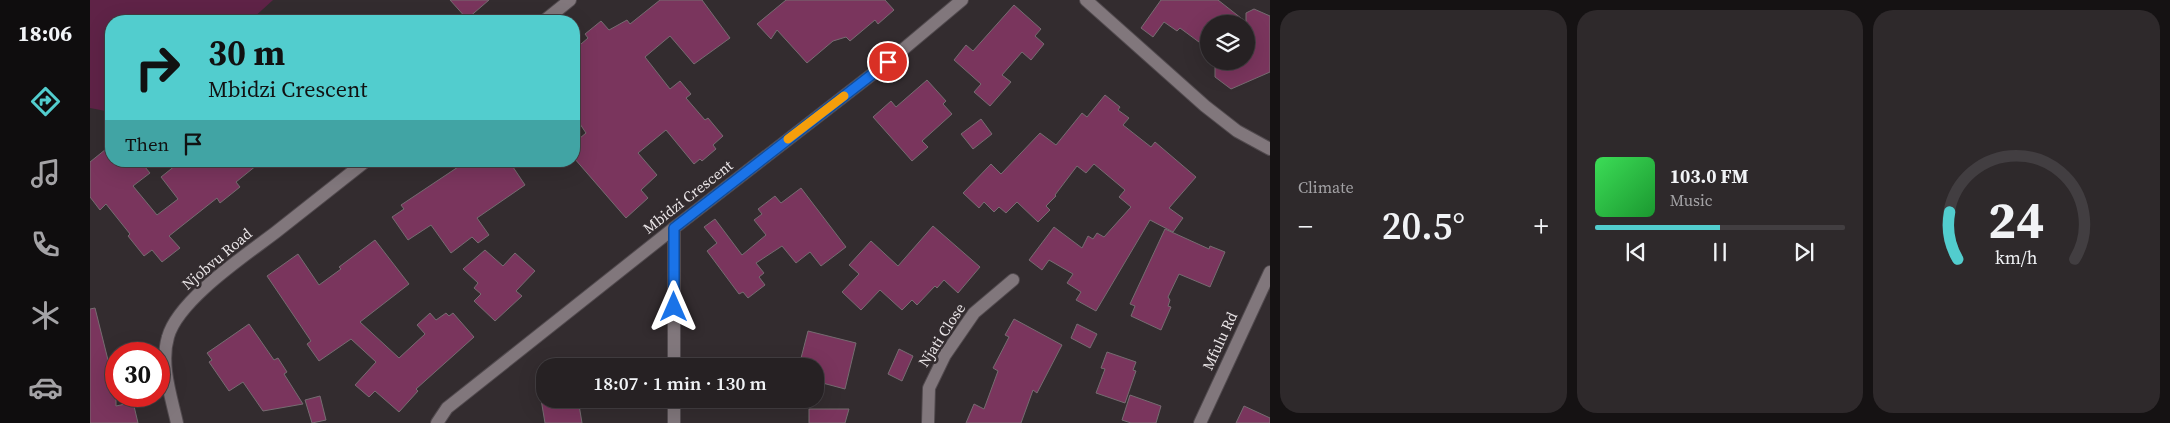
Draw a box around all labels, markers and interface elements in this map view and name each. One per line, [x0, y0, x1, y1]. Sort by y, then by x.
map controls [1200, 15, 1255, 70]
button: layers [1200, 15, 1255, 70]
text: 18:06 [18, 18, 72, 48]
text: 30 m [208, 29, 285, 77]
icon: right [125, 35, 190, 100]
pin [867, 41, 909, 83]
icon: arrive [874, 48, 902, 76]
text: Mbidzi Crescent [208, 74, 367, 104]
icon: directions [28, 84, 63, 119]
icon: arrive [179, 130, 207, 158]
text: Then [125, 131, 169, 157]
street label: Mbidzi Crescent [638, 155, 737, 238]
icon: music [28, 156, 63, 191]
text: 103.0 FM [1670, 163, 1749, 189]
text: Climate [1298, 176, 1354, 198]
text: 24 [1988, 184, 2045, 255]
text: Music [1670, 189, 1713, 211]
text: 20.5° [1382, 200, 1465, 252]
text: − [1298, 207, 1313, 245]
text: + [1534, 207, 1549, 245]
street label: Njobvu Road [177, 223, 257, 294]
icon: phone [28, 227, 63, 262]
icon: previous [1622, 238, 1650, 266]
icon: pause [1706, 238, 1734, 266]
icon: next [1790, 238, 1818, 266]
text: km/h [1995, 245, 2038, 270]
position arrow [647, 280, 699, 332]
icon: climate [28, 298, 63, 333]
street label: Njati Close [913, 299, 970, 371]
street label: Mfulu Rd [1197, 308, 1242, 373]
speed limit sign: 30 [105, 342, 170, 407]
icon: car [28, 370, 63, 405]
text: 18:07 · 1 min · 130 m [593, 370, 767, 396]

